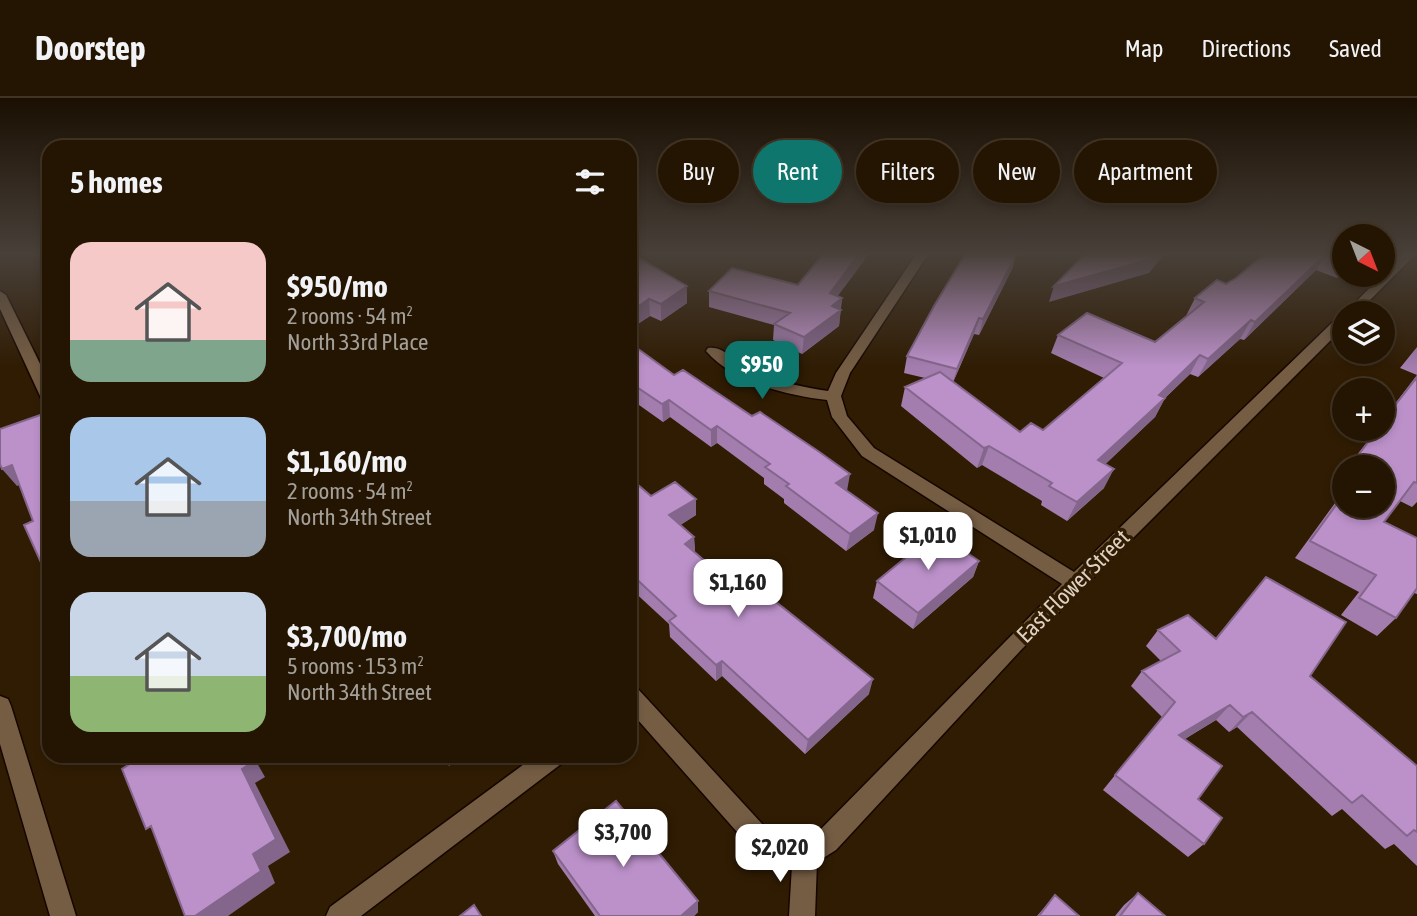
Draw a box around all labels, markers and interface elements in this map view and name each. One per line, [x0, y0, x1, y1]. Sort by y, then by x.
text: Doorstep [35, 29, 146, 67]
text: Map [1125, 35, 1163, 62]
text: Directions [1201, 35, 1291, 62]
text: Saved [1329, 35, 1382, 62]
chip: Buy [658, 140, 739, 203]
chip: Rent [753, 140, 842, 203]
chip: Filters [856, 140, 959, 203]
chip: New [973, 140, 1060, 203]
chip: Apartment [1074, 140, 1217, 203]
icon: filters [571, 163, 609, 201]
text: 5 homes [70, 165, 163, 199]
north arrow [1332, 224, 1395, 287]
map controls [1332, 224, 1395, 518]
text: $950/mo [287, 269, 388, 303]
icon: home [126, 270, 210, 354]
button: layers [1332, 301, 1395, 364]
text: 2 rooms · 54 m² [287, 303, 413, 329]
text: North 33rd Place [287, 329, 428, 355]
pin: $950 [721, 342, 803, 401]
text: $950 [741, 351, 783, 377]
button: + [1332, 378, 1395, 441]
text: $1,160/mo [287, 444, 407, 478]
icon: home [126, 445, 210, 529]
button: − [1332, 455, 1395, 518]
text: 2 rooms · 54 m² [287, 478, 413, 504]
text: North 34th Street [287, 504, 432, 530]
pin: $1,010 [871, 512, 985, 572]
text: $1,010 [900, 522, 957, 548]
street label: East Flower Street [1011, 524, 1135, 648]
pin: $1,160 [681, 560, 795, 619]
text: $1,160 [710, 569, 767, 595]
text: $3,700/mo [287, 619, 407, 653]
icon: home [126, 620, 210, 704]
text: 5 rooms · 153 m² [287, 653, 424, 679]
text: North 34th Street [287, 679, 432, 705]
pin: $3,700 [566, 810, 680, 869]
text: $3,700 [595, 819, 652, 845]
pin: $2,020 [723, 824, 837, 884]
text: $2,020 [752, 834, 809, 860]

